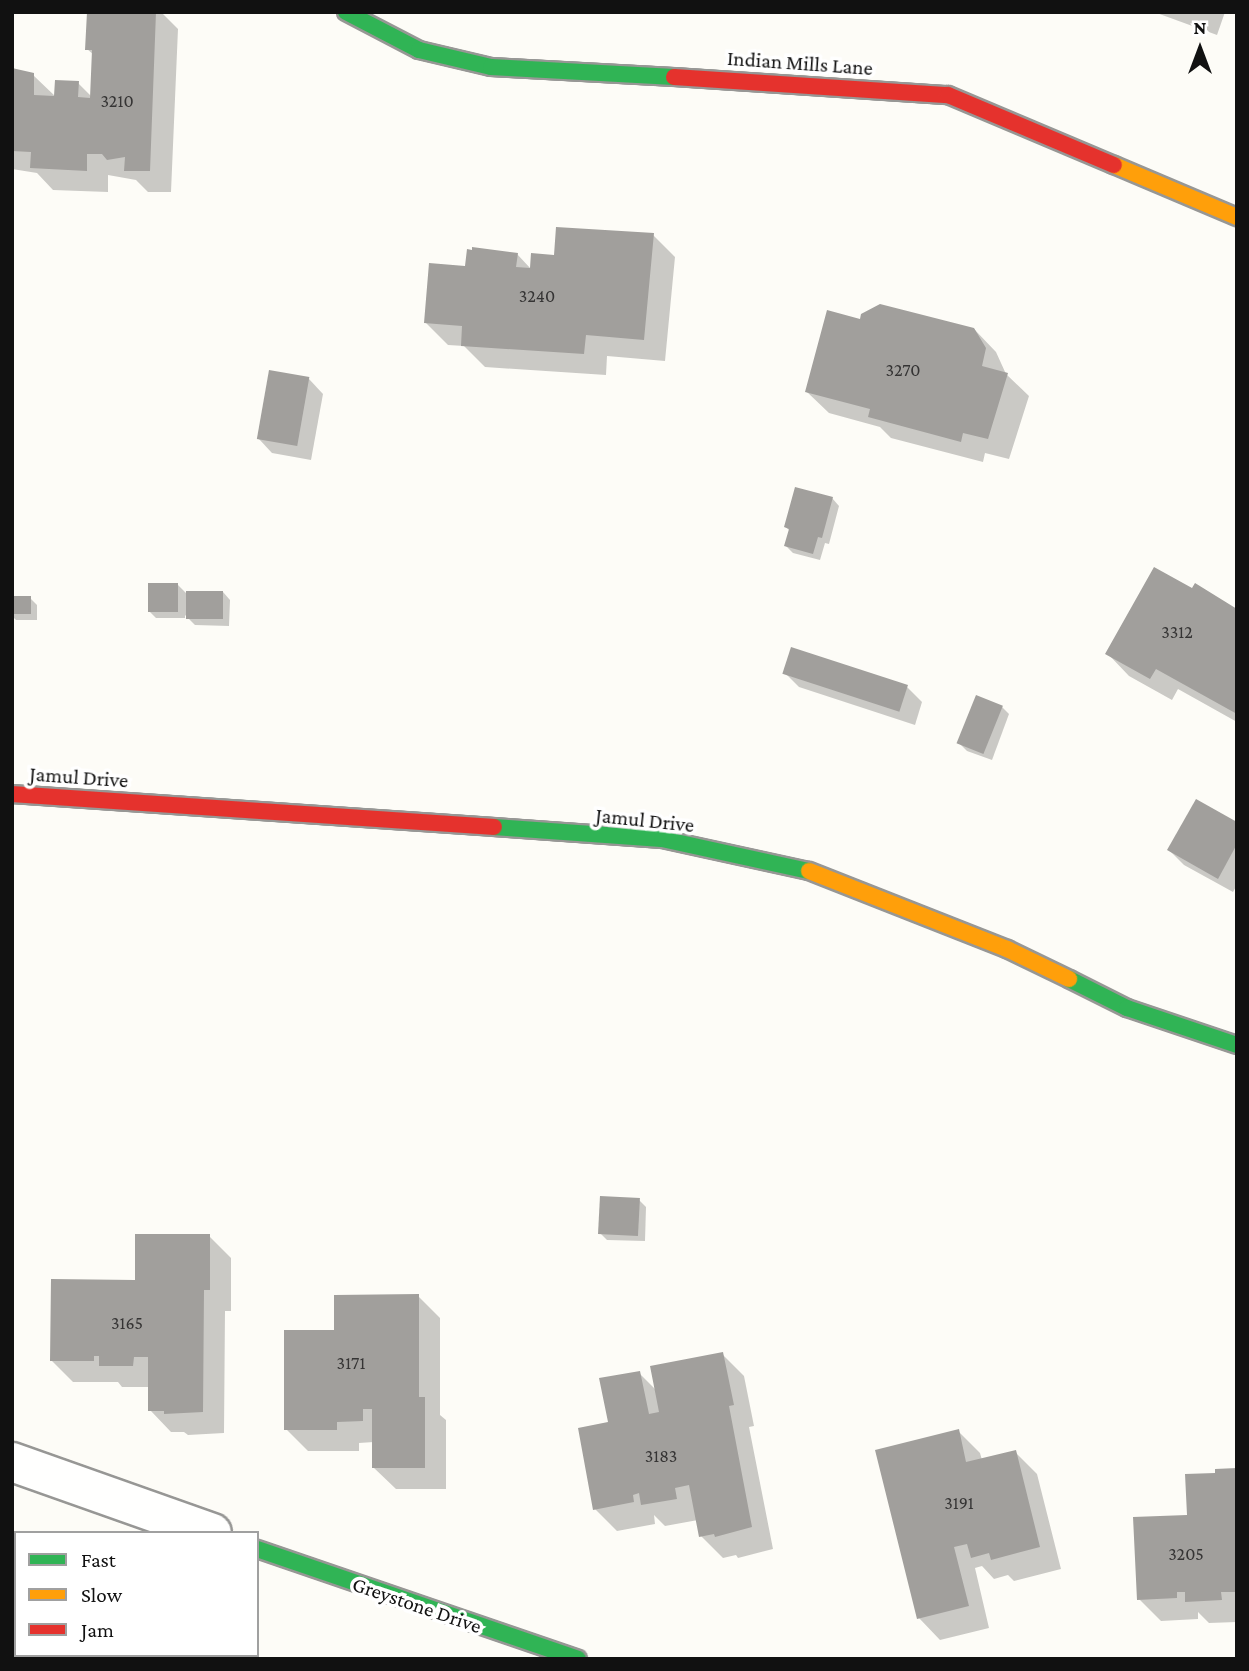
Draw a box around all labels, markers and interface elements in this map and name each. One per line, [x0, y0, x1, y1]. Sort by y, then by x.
north arrow [1165, 14, 1235, 84]
text: N [1194, 17, 1206, 38]
street label: Indian Mills Lane [726, 45, 874, 81]
house number: 3210 [100, 90, 134, 112]
house number: 3240 [519, 285, 555, 307]
house number: 3270 [886, 359, 920, 381]
house number: 3312 [1161, 621, 1193, 643]
street label: Jamul Drive [29, 761, 129, 793]
street label: Jamul Drive [594, 802, 696, 838]
house number: 3165 [111, 1312, 143, 1334]
house number: 3171 [337, 1352, 365, 1374]
house number: 3183 [645, 1445, 677, 1467]
house number: 3191 [944, 1492, 974, 1514]
legend [14, 1531, 259, 1657]
house number: 3205 [1168, 1543, 1204, 1565]
text: Fast [81, 1548, 116, 1572]
street label: Greystone Drive [349, 1571, 485, 1639]
text: Slow [81, 1583, 122, 1607]
text: Jam [81, 1618, 114, 1642]

